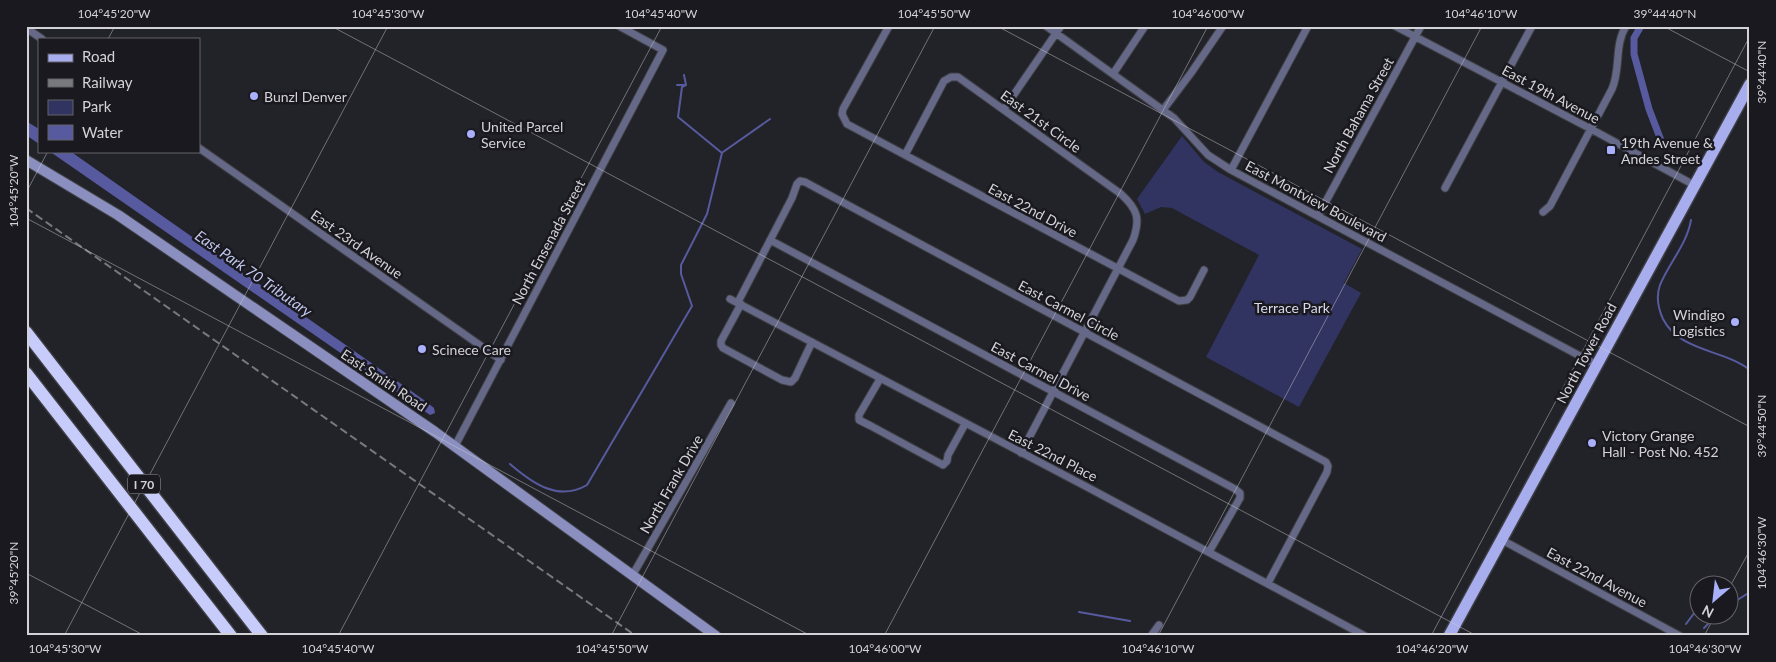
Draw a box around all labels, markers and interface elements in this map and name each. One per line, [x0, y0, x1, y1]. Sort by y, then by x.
text: 104°45'20"W [77, 6, 151, 21]
text: 104°45'30"W [351, 6, 425, 21]
text: 104°45'40"W [624, 6, 698, 21]
text: 104°45'50"W [897, 6, 971, 21]
text: 104°46'00"W [1171, 6, 1245, 21]
text: 104°46'10"W [1444, 6, 1518, 21]
text: 39°44'40"N [1634, 6, 1696, 21]
legend [38, 38, 200, 152]
text: 39°44'40"N [1754, 41, 1769, 103]
text: Road [82, 47, 115, 65]
street label: North Bahama Street [1319, 54, 1397, 176]
street label: East 19th Avenue [1499, 61, 1603, 127]
text: Railway [82, 73, 133, 91]
street label: East 21st Circle [997, 86, 1085, 156]
place label: Bunzl Denver [264, 88, 347, 105]
marker: Bunzl Denver [248, 90, 260, 102]
text: Park [82, 97, 112, 115]
place label: United Parcel Service [481, 118, 563, 151]
text: Water [82, 123, 123, 141]
marker: United Parcel Service [465, 128, 477, 140]
place label: 19th Avenue & Andes Street [1621, 134, 1713, 167]
marker: 19th Avenue & Andes Street [1605, 144, 1617, 156]
text: 104°45'20"W [6, 154, 21, 228]
street label: East Montview Boulevard [1243, 157, 1389, 245]
street label: North Ensenada Street [508, 177, 588, 307]
street label: East 22nd Drive [986, 179, 1080, 241]
street label: East 23rd Avenue [308, 206, 406, 282]
water label: East Park 70 Tributary [192, 226, 317, 321]
street label: East Carmel Circle [1016, 276, 1122, 344]
park label: Terrace Park [1254, 299, 1331, 316]
street label: North Tower Road [1552, 300, 1620, 406]
place label: Windigo Logistics [1672, 306, 1725, 339]
marker: Windigo Logistics [1729, 316, 1741, 328]
street label: East Carmel Drive [988, 338, 1094, 404]
place label: Scinece Care [432, 341, 511, 358]
marker: Scinece Care [416, 343, 428, 355]
street label: East Smith Road [338, 345, 430, 415]
text: 39°44'50"N [1754, 395, 1769, 457]
street label: East 22nd Place [1006, 425, 1100, 485]
place label: Victory Grange Hall - Post No. 452 [1602, 427, 1719, 460]
street label: North Frank Drive [636, 432, 706, 536]
marker: Victory Grange Hall - Post No. 452 [1586, 437, 1598, 449]
road number: I 70 [128, 474, 160, 494]
text: 104°46'30"W [1754, 516, 1769, 590]
text: 39°45'20"N [6, 542, 21, 604]
street label: East 22nd Avenue [1544, 543, 1650, 611]
north arrow [1688, 574, 1738, 624]
text: N [1699, 602, 1716, 622]
text: 104°45'30"W [28, 641, 102, 656]
text: 104°45'40"W [301, 641, 375, 656]
text: 104°45'50"W [575, 641, 649, 656]
text: 104°46'00"W [848, 641, 922, 656]
text: 104°46'10"W [1121, 641, 1195, 656]
text: 104°46'20"W [1395, 641, 1469, 656]
text: 104°46'30"W [1668, 641, 1742, 656]

